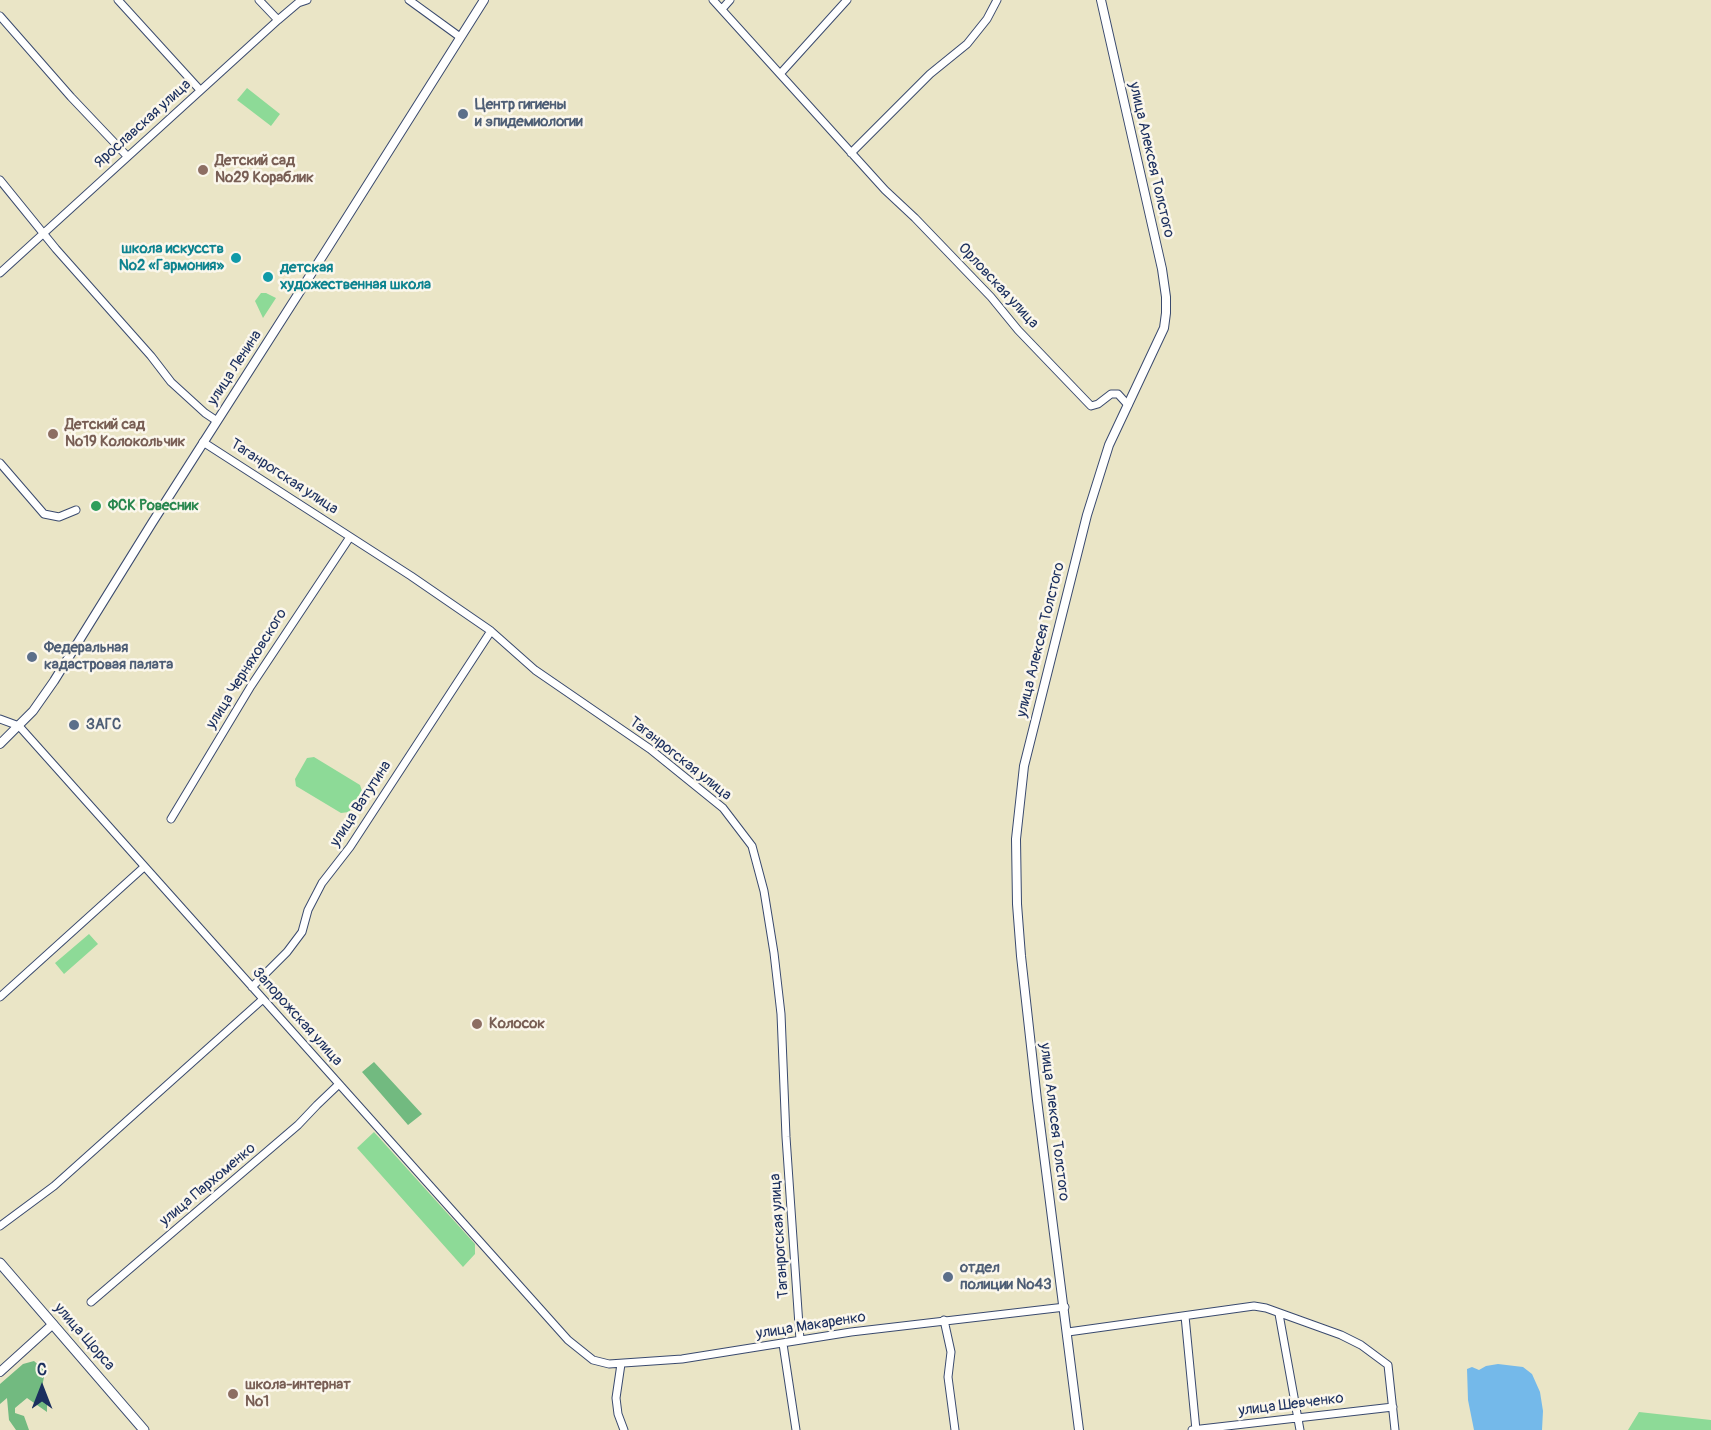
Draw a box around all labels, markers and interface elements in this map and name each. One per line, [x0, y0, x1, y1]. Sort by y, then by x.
street label: Ярославская улица [91, 76, 195, 172]
street label: улица Алексея Толстого [1124, 81, 1178, 239]
place label: Центр гигиены и эпидемиологии [475, 96, 583, 131]
marker: Центр гигиены и эпидемиологии [456, 107, 470, 121]
place label: Детский сад №29 Кораблик [215, 152, 314, 187]
marker: Детский сад №29 Кораблик [196, 163, 210, 177]
place label: школа искусств №2 «Гармония» [119, 240, 224, 275]
street label: Орловская улица [954, 240, 1042, 332]
marker: школа искусств №2 «Гармония» [229, 251, 243, 265]
place label: детская художественная школа [280, 259, 431, 294]
marker: детская художественная школа [261, 270, 275, 284]
street label: улица Ленина [204, 327, 266, 409]
place label: Детский сад №19 Колокольчик [65, 416, 185, 451]
marker: Детский сад №19 Колокольчик [46, 427, 60, 441]
street label: Таганрогская улица [227, 435, 341, 519]
place label: ФСК Ровесник [108, 497, 199, 515]
marker: ФСК Ровесник [89, 499, 103, 513]
street label: улица Алексея Толстого [1013, 561, 1069, 719]
street label: улица Черняховского [203, 606, 291, 732]
place label: Федеральная кадастровая палата [44, 639, 173, 674]
marker: Федеральная кадастровая палата [25, 650, 39, 664]
street label: Таганрогская улица [625, 713, 735, 805]
place label: ЗАГС [86, 716, 121, 734]
marker: ЗАГС [67, 718, 81, 732]
street label: улица Ватутина [327, 758, 395, 850]
street label: Запорожская улица [248, 964, 346, 1070]
place label: Колосок [489, 1015, 545, 1033]
marker: Колосок [470, 1017, 484, 1031]
street label: улица Алексея Толстого [1035, 1042, 1073, 1202]
street label: улица Пархоменко [156, 1140, 260, 1230]
street label: Таганрогская улица [767, 1173, 793, 1299]
place label: отдел полиции №43 [960, 1259, 1052, 1294]
marker: отдел полиции №43 [941, 1270, 955, 1284]
street label: улица Щорса [50, 1300, 118, 1374]
street label: улица Макаренко [755, 1308, 867, 1344]
north arrow [12, 1358, 72, 1418]
text: С [37, 1360, 47, 1380]
place label: школа-интернат №1 [245, 1376, 351, 1411]
marker: школа-интернат №1 [226, 1387, 240, 1401]
street label: улица Шевченко [1237, 1390, 1345, 1420]

